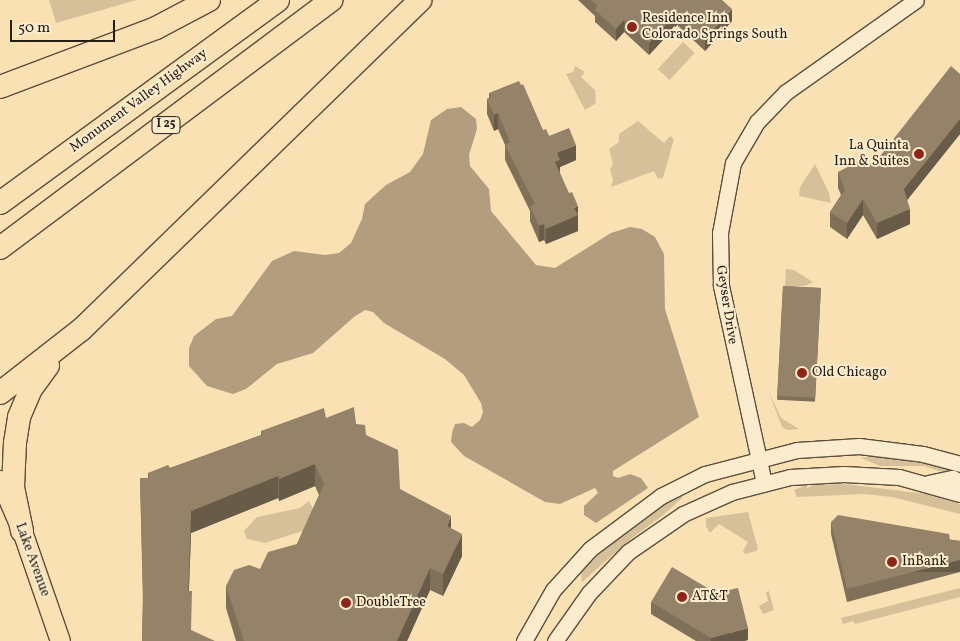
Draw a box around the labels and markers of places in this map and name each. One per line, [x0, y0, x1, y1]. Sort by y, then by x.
place label: Residence Inn Colorado Springs South [642, 11, 788, 44]
marker: Residence Inn Colorado Springs South [626, 21, 638, 33]
place label: La Quinta Inn & Suites [834, 138, 909, 170]
marker: La Quinta Inn & Suites [913, 148, 925, 160]
place label: Old Chicago [812, 365, 887, 381]
marker: Old Chicago [796, 367, 808, 379]
place label: InBank [902, 554, 947, 570]
marker: InBank [886, 556, 898, 568]
place label: AT&T [692, 589, 728, 605]
marker: AT&T [676, 591, 688, 603]
place label: DoubleTree [356, 595, 426, 611]
marker: DoubleTree [340, 597, 352, 609]

